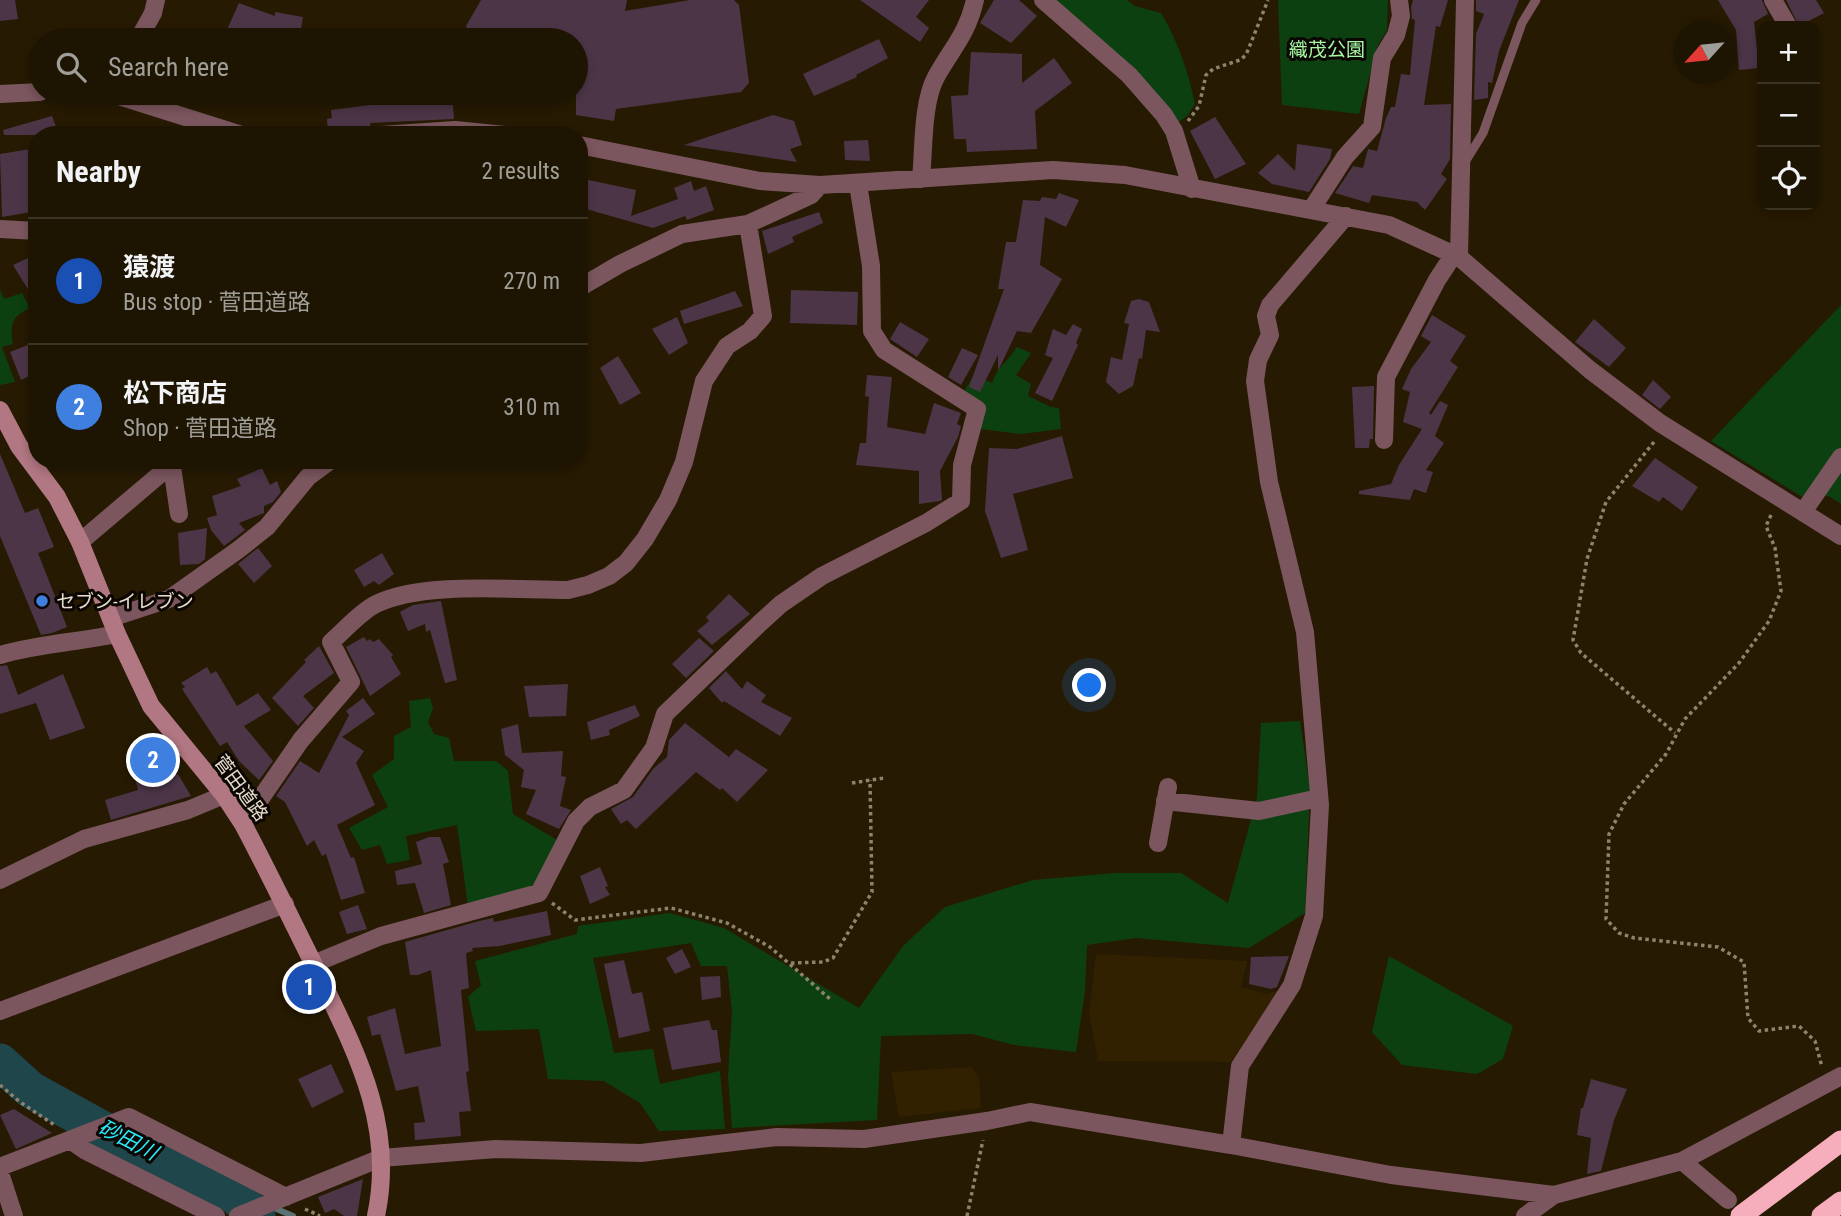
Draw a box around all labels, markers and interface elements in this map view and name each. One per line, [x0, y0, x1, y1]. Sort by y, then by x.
north arrow [1673, 21, 1736, 84]
map controls [1757, 21, 1820, 210]
button: + [1757, 21, 1820, 84]
search box [28, 28, 588, 105]
park label: 織茂公園 [1289, 38, 1365, 61]
icon: search [52, 48, 90, 86]
text: Search here [108, 52, 229, 82]
button: − [1757, 84, 1820, 147]
button: locate [1757, 147, 1820, 210]
text: Nearby [56, 154, 141, 189]
text: 2 results [482, 158, 560, 185]
text: 猿渡 [123, 252, 175, 282]
text: 1 [73, 268, 85, 295]
text: 270 m [503, 268, 560, 295]
text: Bus stop · 菅田道路 [123, 289, 311, 316]
text: 松下商店 [123, 378, 227, 408]
text: 2 [73, 394, 85, 421]
text: 310 m [503, 394, 560, 421]
text: Shop · 菅田道路 [123, 415, 277, 442]
place label: セブン-イレブン [56, 590, 194, 613]
marker: セブン-イレブン [34, 593, 50, 609]
your location [1072, 668, 1106, 702]
pin: 2 [130, 734, 176, 786]
street label: 菅田道路 [209, 750, 273, 826]
pin: 1 [286, 961, 332, 1013]
water label: 砂田川 [94, 1115, 163, 1166]

